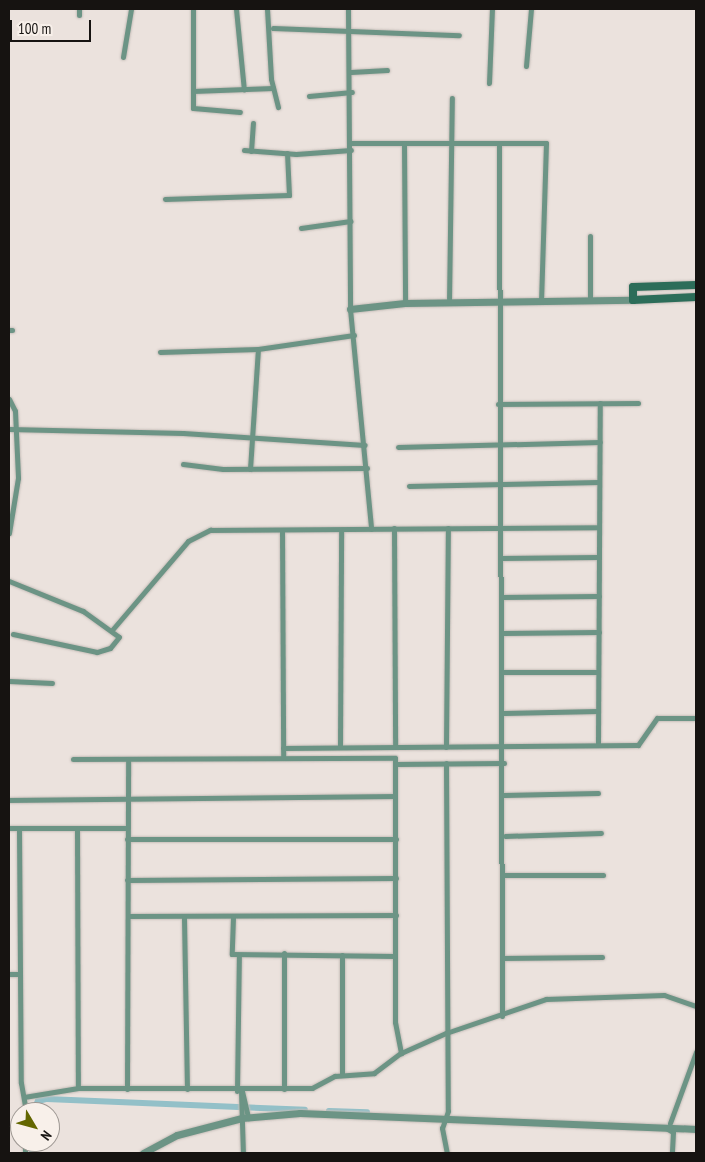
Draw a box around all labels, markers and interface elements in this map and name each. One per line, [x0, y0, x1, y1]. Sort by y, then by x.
scale bar [12, 10, 94, 42]
text: 100 m [18, 19, 51, 38]
north arrow [10, 1102, 60, 1152]
text: N [37, 1127, 56, 1144]

